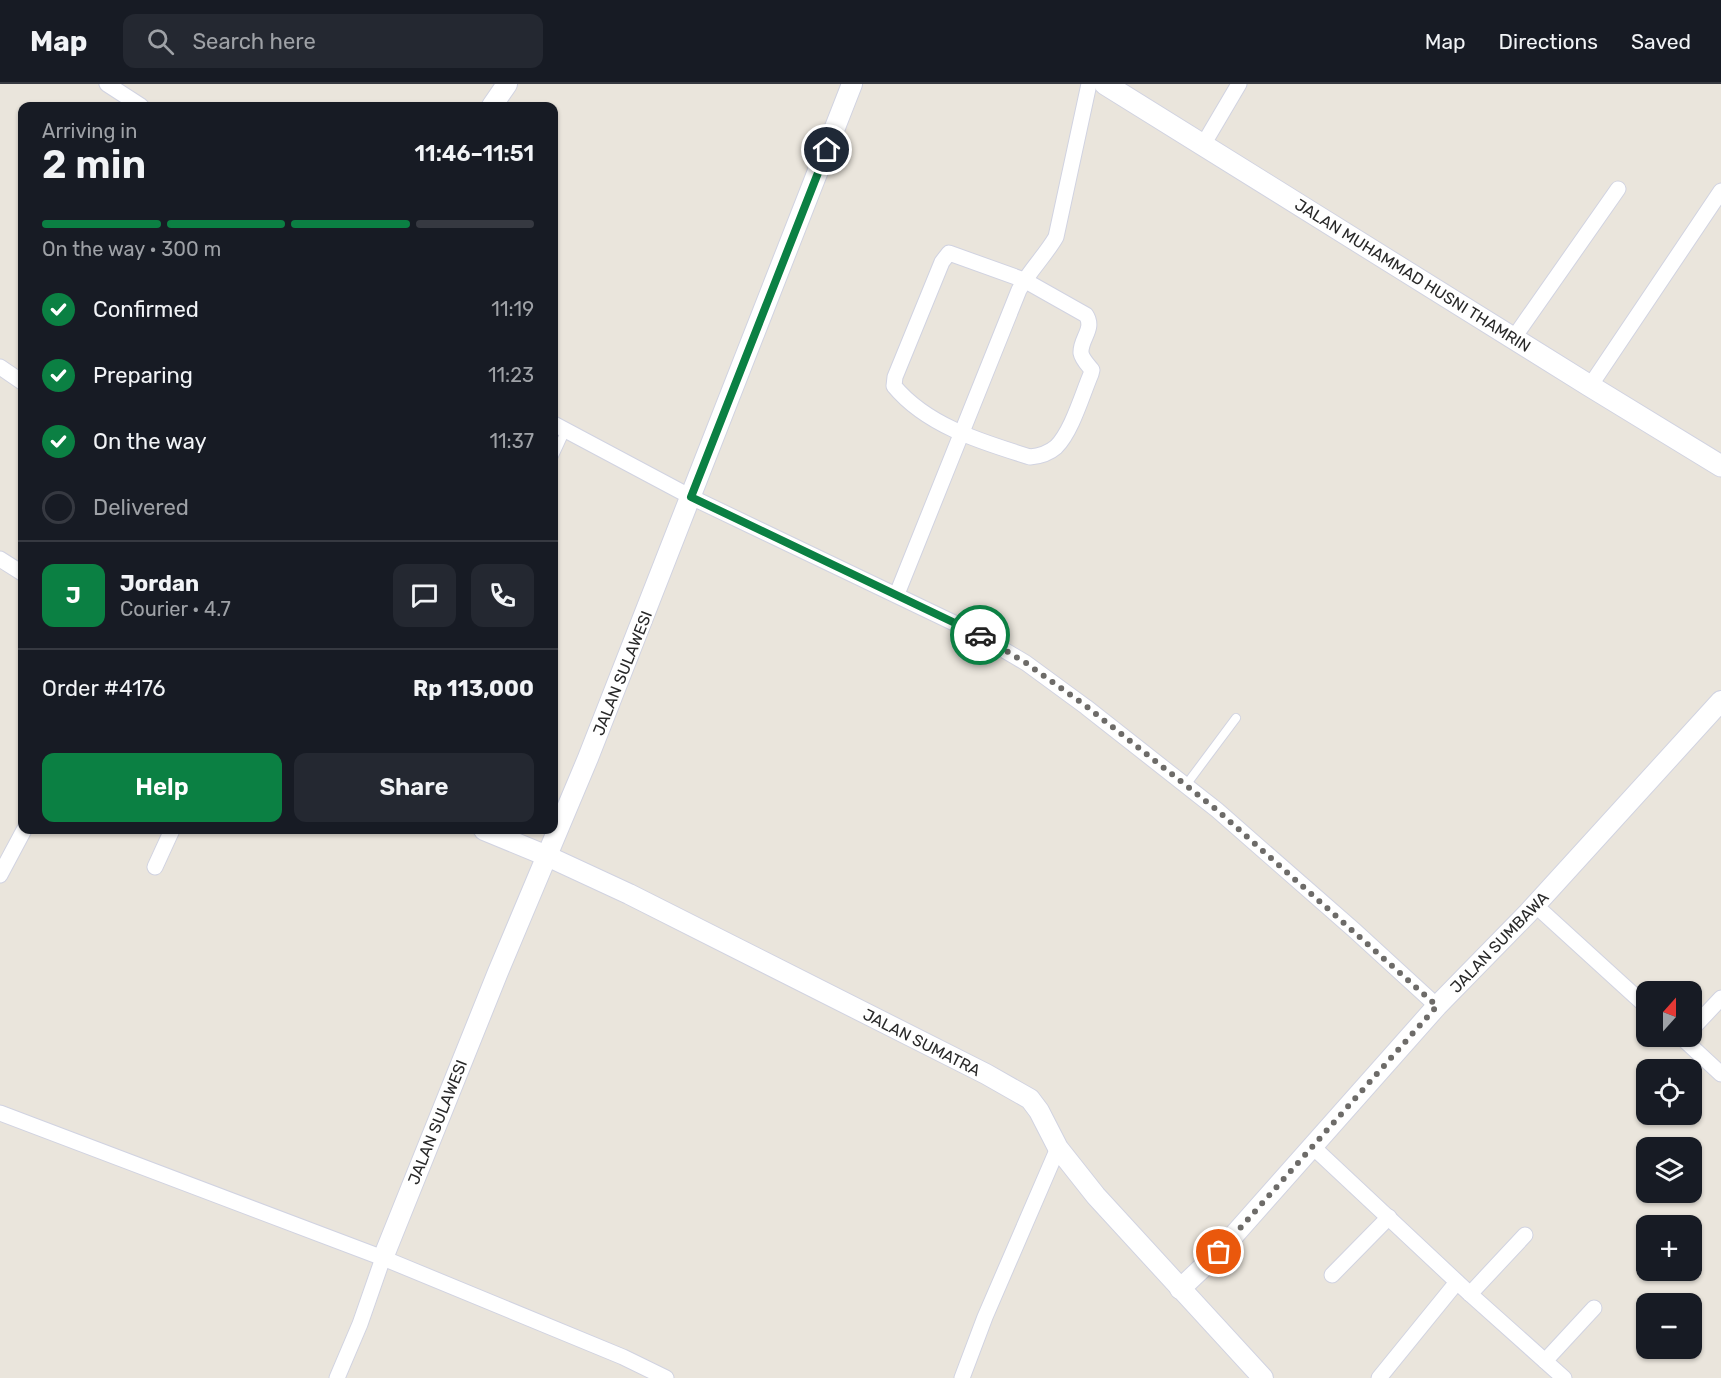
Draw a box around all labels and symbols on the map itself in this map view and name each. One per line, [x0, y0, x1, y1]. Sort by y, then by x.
pin [801, 124, 852, 175]
street label: JALAN MUHAMMAD HUSNI THAMRIN [1291, 195, 1534, 356]
courier [950, 605, 1010, 665]
street label: JALAN SULAWESI [589, 608, 656, 738]
street label: JALAN SUMBAWA [1446, 888, 1553, 997]
north arrow [1636, 981, 1702, 1047]
street label: JALAN SUMATRA [860, 1005, 984, 1080]
street label: JALAN SULAWESI [404, 1057, 471, 1187]
pin [1193, 1226, 1244, 1277]

